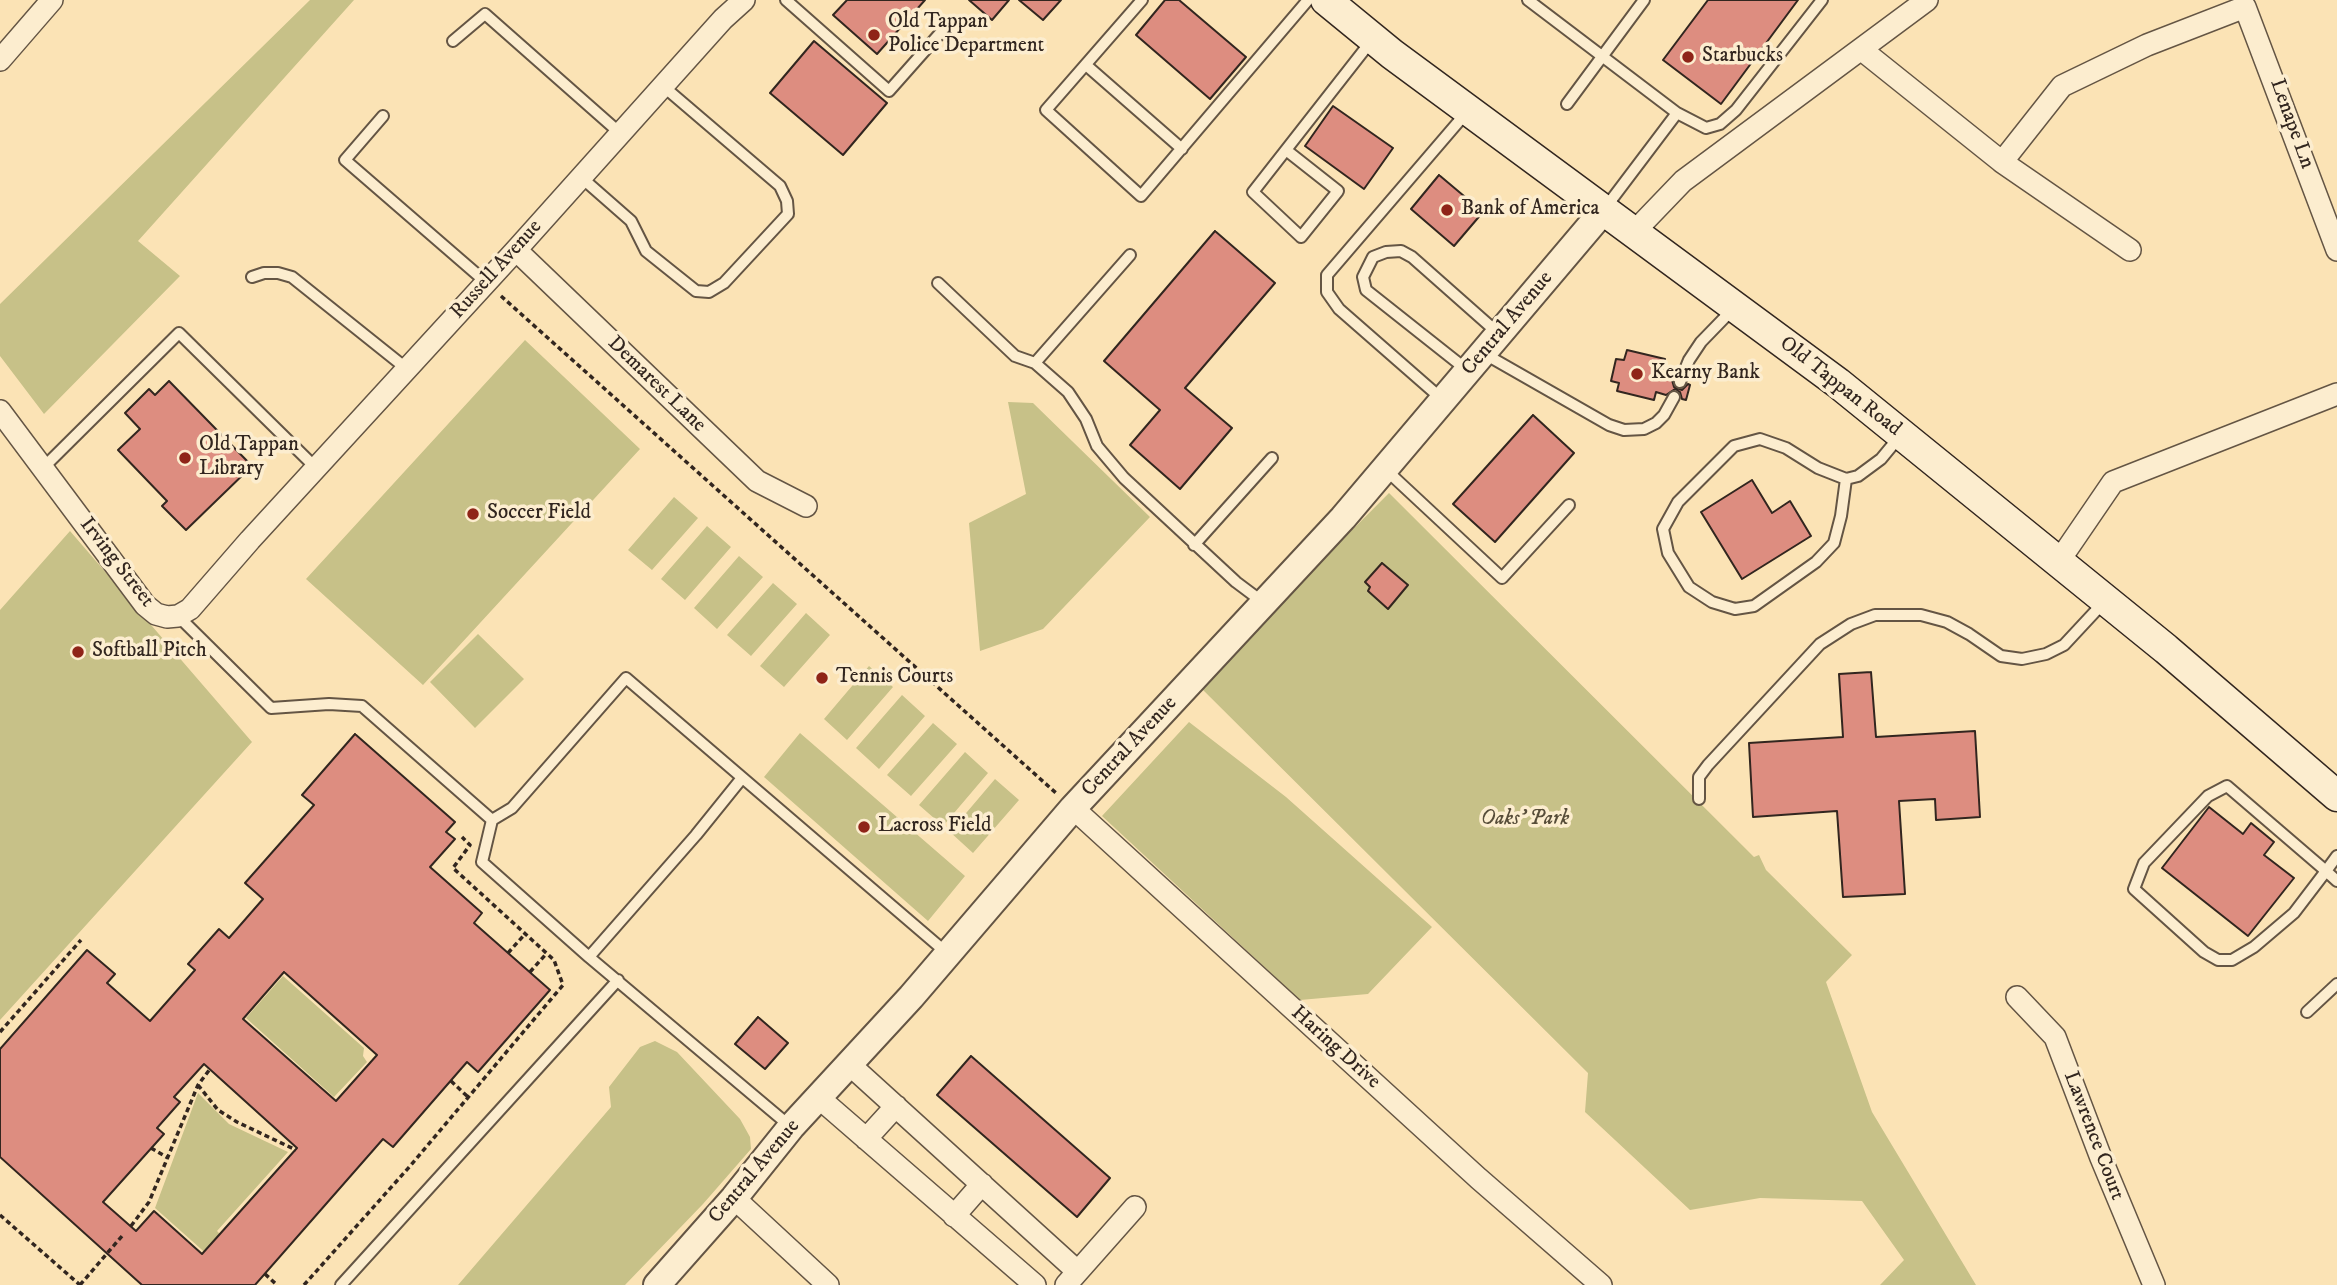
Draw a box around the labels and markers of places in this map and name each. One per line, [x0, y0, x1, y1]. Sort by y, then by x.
place label: Old Tappan Police Department [888, 10, 1044, 60]
marker: Old Tappan Police Department [866, 27, 882, 43]
place label: Starbucks [1702, 44, 1783, 70]
marker: Starbucks [1680, 49, 1696, 65]
place label: Bank of America [1461, 197, 1599, 223]
marker: Bank of America [1439, 202, 1455, 218]
place label: Kearny Bank [1651, 361, 1760, 387]
marker: Kearny Bank [1629, 366, 1645, 382]
place label: Old Tappan Library [199, 433, 299, 483]
marker: Old Tappan Library [177, 450, 193, 466]
place label: Soccer Field [487, 501, 591, 527]
marker: Soccer Field [465, 506, 481, 522]
place label: Softball Pitch [92, 639, 207, 665]
marker: Softball Pitch [70, 644, 86, 660]
place label: Tennis Courts [836, 665, 953, 691]
marker: Tennis Courts [814, 670, 830, 686]
place label: Lacross Field [878, 814, 991, 840]
marker: Lacross Field [856, 819, 872, 835]

